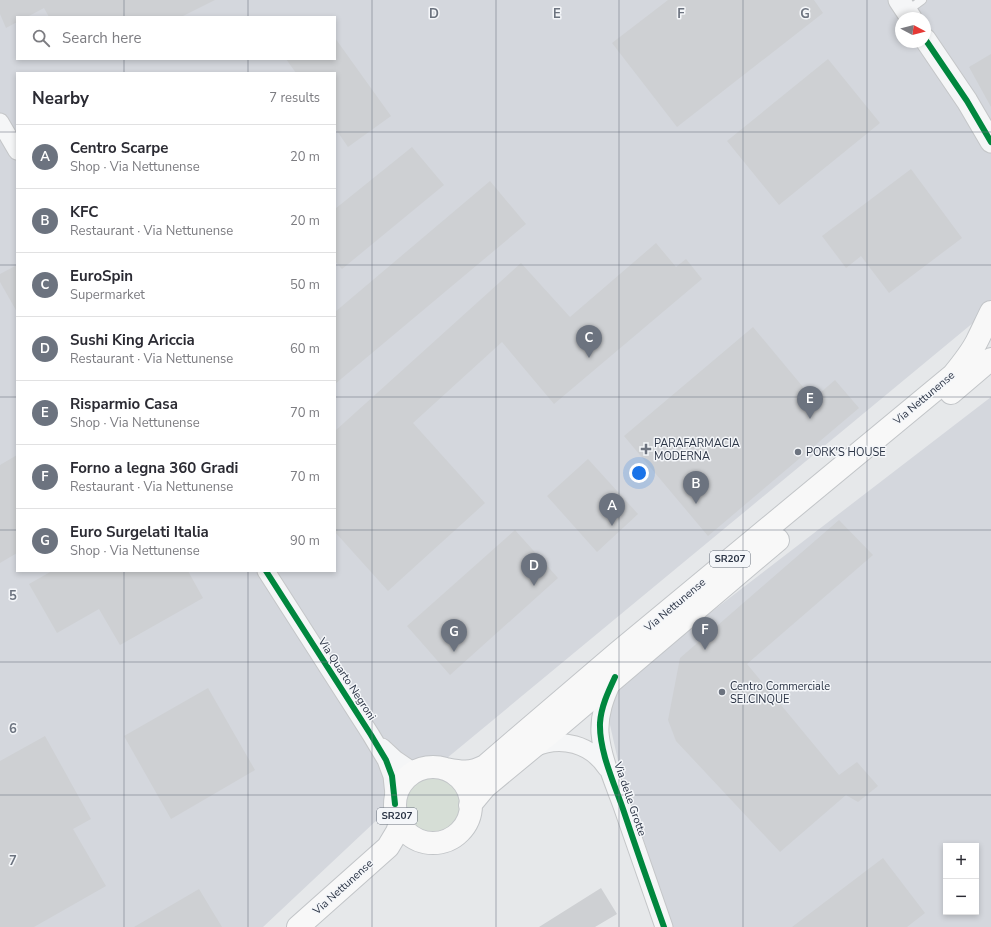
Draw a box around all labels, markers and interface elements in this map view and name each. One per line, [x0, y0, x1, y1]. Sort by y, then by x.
text: D [429, 5, 439, 23]
text: E [553, 5, 561, 23]
text: F [677, 5, 685, 23]
text: G [800, 5, 810, 23]
north arrow [895, 12, 931, 48]
search box [16, 16, 336, 60]
icon: search [30, 27, 52, 49]
text: Search here [62, 28, 142, 48]
text: Nearby [32, 87, 89, 110]
text: 7 results [269, 89, 320, 107]
text: Centro Scarpe [70, 138, 169, 158]
text: A [40, 148, 50, 166]
text: 20 m [290, 148, 320, 166]
text: Shop · Via Nettunense [70, 158, 200, 176]
text: KFC [70, 202, 98, 222]
text: B [41, 212, 49, 230]
text: 20 m [290, 212, 320, 230]
text: Restaurant · Via Nettunense [70, 222, 233, 240]
text: EuroSpin [70, 266, 133, 286]
text: C [41, 276, 49, 294]
text: 50 m [290, 276, 320, 294]
text: Supermarket [70, 286, 145, 304]
pin: C [576, 325, 602, 358]
text: Sushi King Ariccia [70, 330, 195, 350]
text: D [40, 340, 50, 358]
text: 60 m [290, 340, 320, 358]
text: Restaurant · Via Nettunense [70, 350, 233, 368]
street label: Via Nettunense [889, 368, 958, 429]
pin: E [797, 386, 823, 419]
text: Risparmio Casa [70, 394, 178, 414]
text: E [41, 404, 49, 422]
text: 70 m [290, 404, 320, 422]
text: Shop · Via Nettunense [70, 414, 200, 432]
place label: PARAFARMACIA MODERNA [654, 436, 740, 464]
marker: PARAFARMACIA MODERNA [641, 444, 651, 454]
place label: PORK'S HOUSE [806, 445, 886, 460]
marker: PORK'S HOUSE [793, 447, 803, 457]
text: Forno a legna 360 Gradi [70, 458, 238, 478]
your location [629, 463, 649, 483]
text: F [41, 468, 49, 486]
text: 70 m [290, 468, 320, 486]
pin: B [683, 471, 709, 504]
text: Restaurant · Via Nettunense [70, 478, 233, 496]
pin: A [599, 493, 625, 526]
text: Euro Surgelati Italia [70, 522, 209, 542]
text: G [40, 532, 50, 550]
text: 90 m [290, 532, 320, 550]
text: Shop · Via Nettunense [70, 542, 200, 560]
road number: SR207 [710, 551, 750, 567]
pin: D [521, 553, 547, 586]
street label: Via Nettunense [640, 575, 709, 636]
text: 5 [9, 587, 17, 605]
pin: F [692, 617, 718, 650]
pin: G [441, 619, 467, 652]
street label: Via Quarto Negroni [314, 634, 379, 723]
place label: Centro Commerciale SEI.CINQUE [730, 679, 830, 707]
marker: Centro Commerciale SEI.CINQUE [717, 687, 727, 697]
text: 6 [9, 720, 17, 738]
street label: Via delle Grotte [610, 759, 650, 838]
road number: SR207 [377, 808, 417, 824]
map controls [943, 843, 979, 915]
button: + [943, 843, 979, 879]
text: 7 [9, 852, 17, 870]
street label: Via Nettunense [309, 856, 376, 919]
button: − [943, 879, 979, 915]

